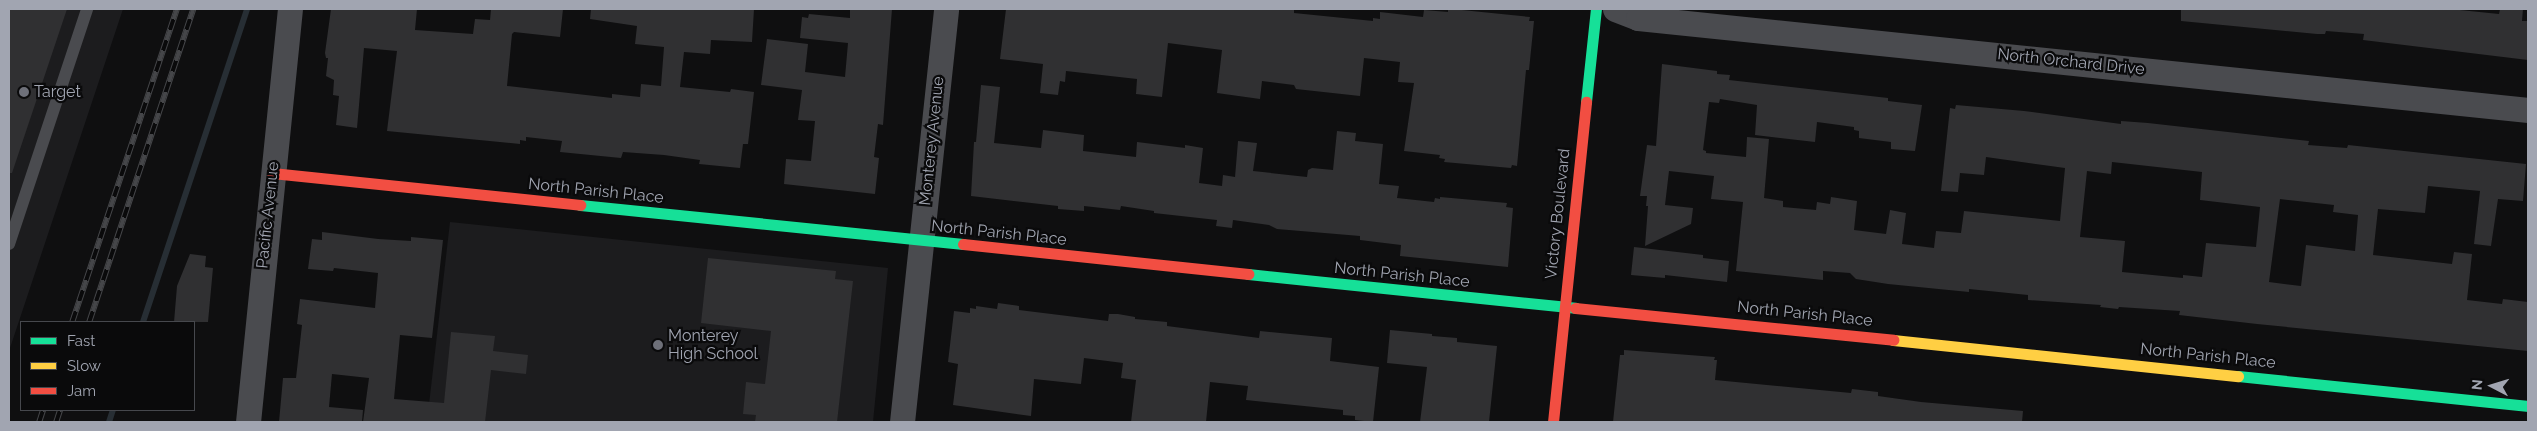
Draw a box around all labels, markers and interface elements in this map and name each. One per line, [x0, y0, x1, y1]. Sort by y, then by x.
street label: North Orchard Drive [1996, 45, 2146, 79]
street label: Monterey Avenue [916, 75, 948, 207]
place label: Target [34, 82, 81, 102]
marker: Target [18, 86, 30, 98]
street label: Victory Boulevard [1542, 147, 1574, 281]
street label: Pacific Avenue [253, 160, 283, 270]
street label: North Parish Place [527, 174, 665, 208]
street label: North Parish Place [930, 216, 1068, 250]
street label: North Parish Place [1333, 258, 1471, 292]
street label: North Parish Place [1736, 297, 1874, 331]
legend [20, 321, 195, 411]
place label: Monterey High School [668, 326, 758, 364]
text: Fast [67, 332, 95, 350]
marker: Monterey High School [652, 339, 664, 351]
street label: North Parish Place [2139, 339, 2277, 373]
text: Slow [67, 357, 101, 375]
north arrow [2467, 361, 2517, 411]
text: N [2469, 379, 2485, 391]
text: Jam [67, 382, 96, 400]

